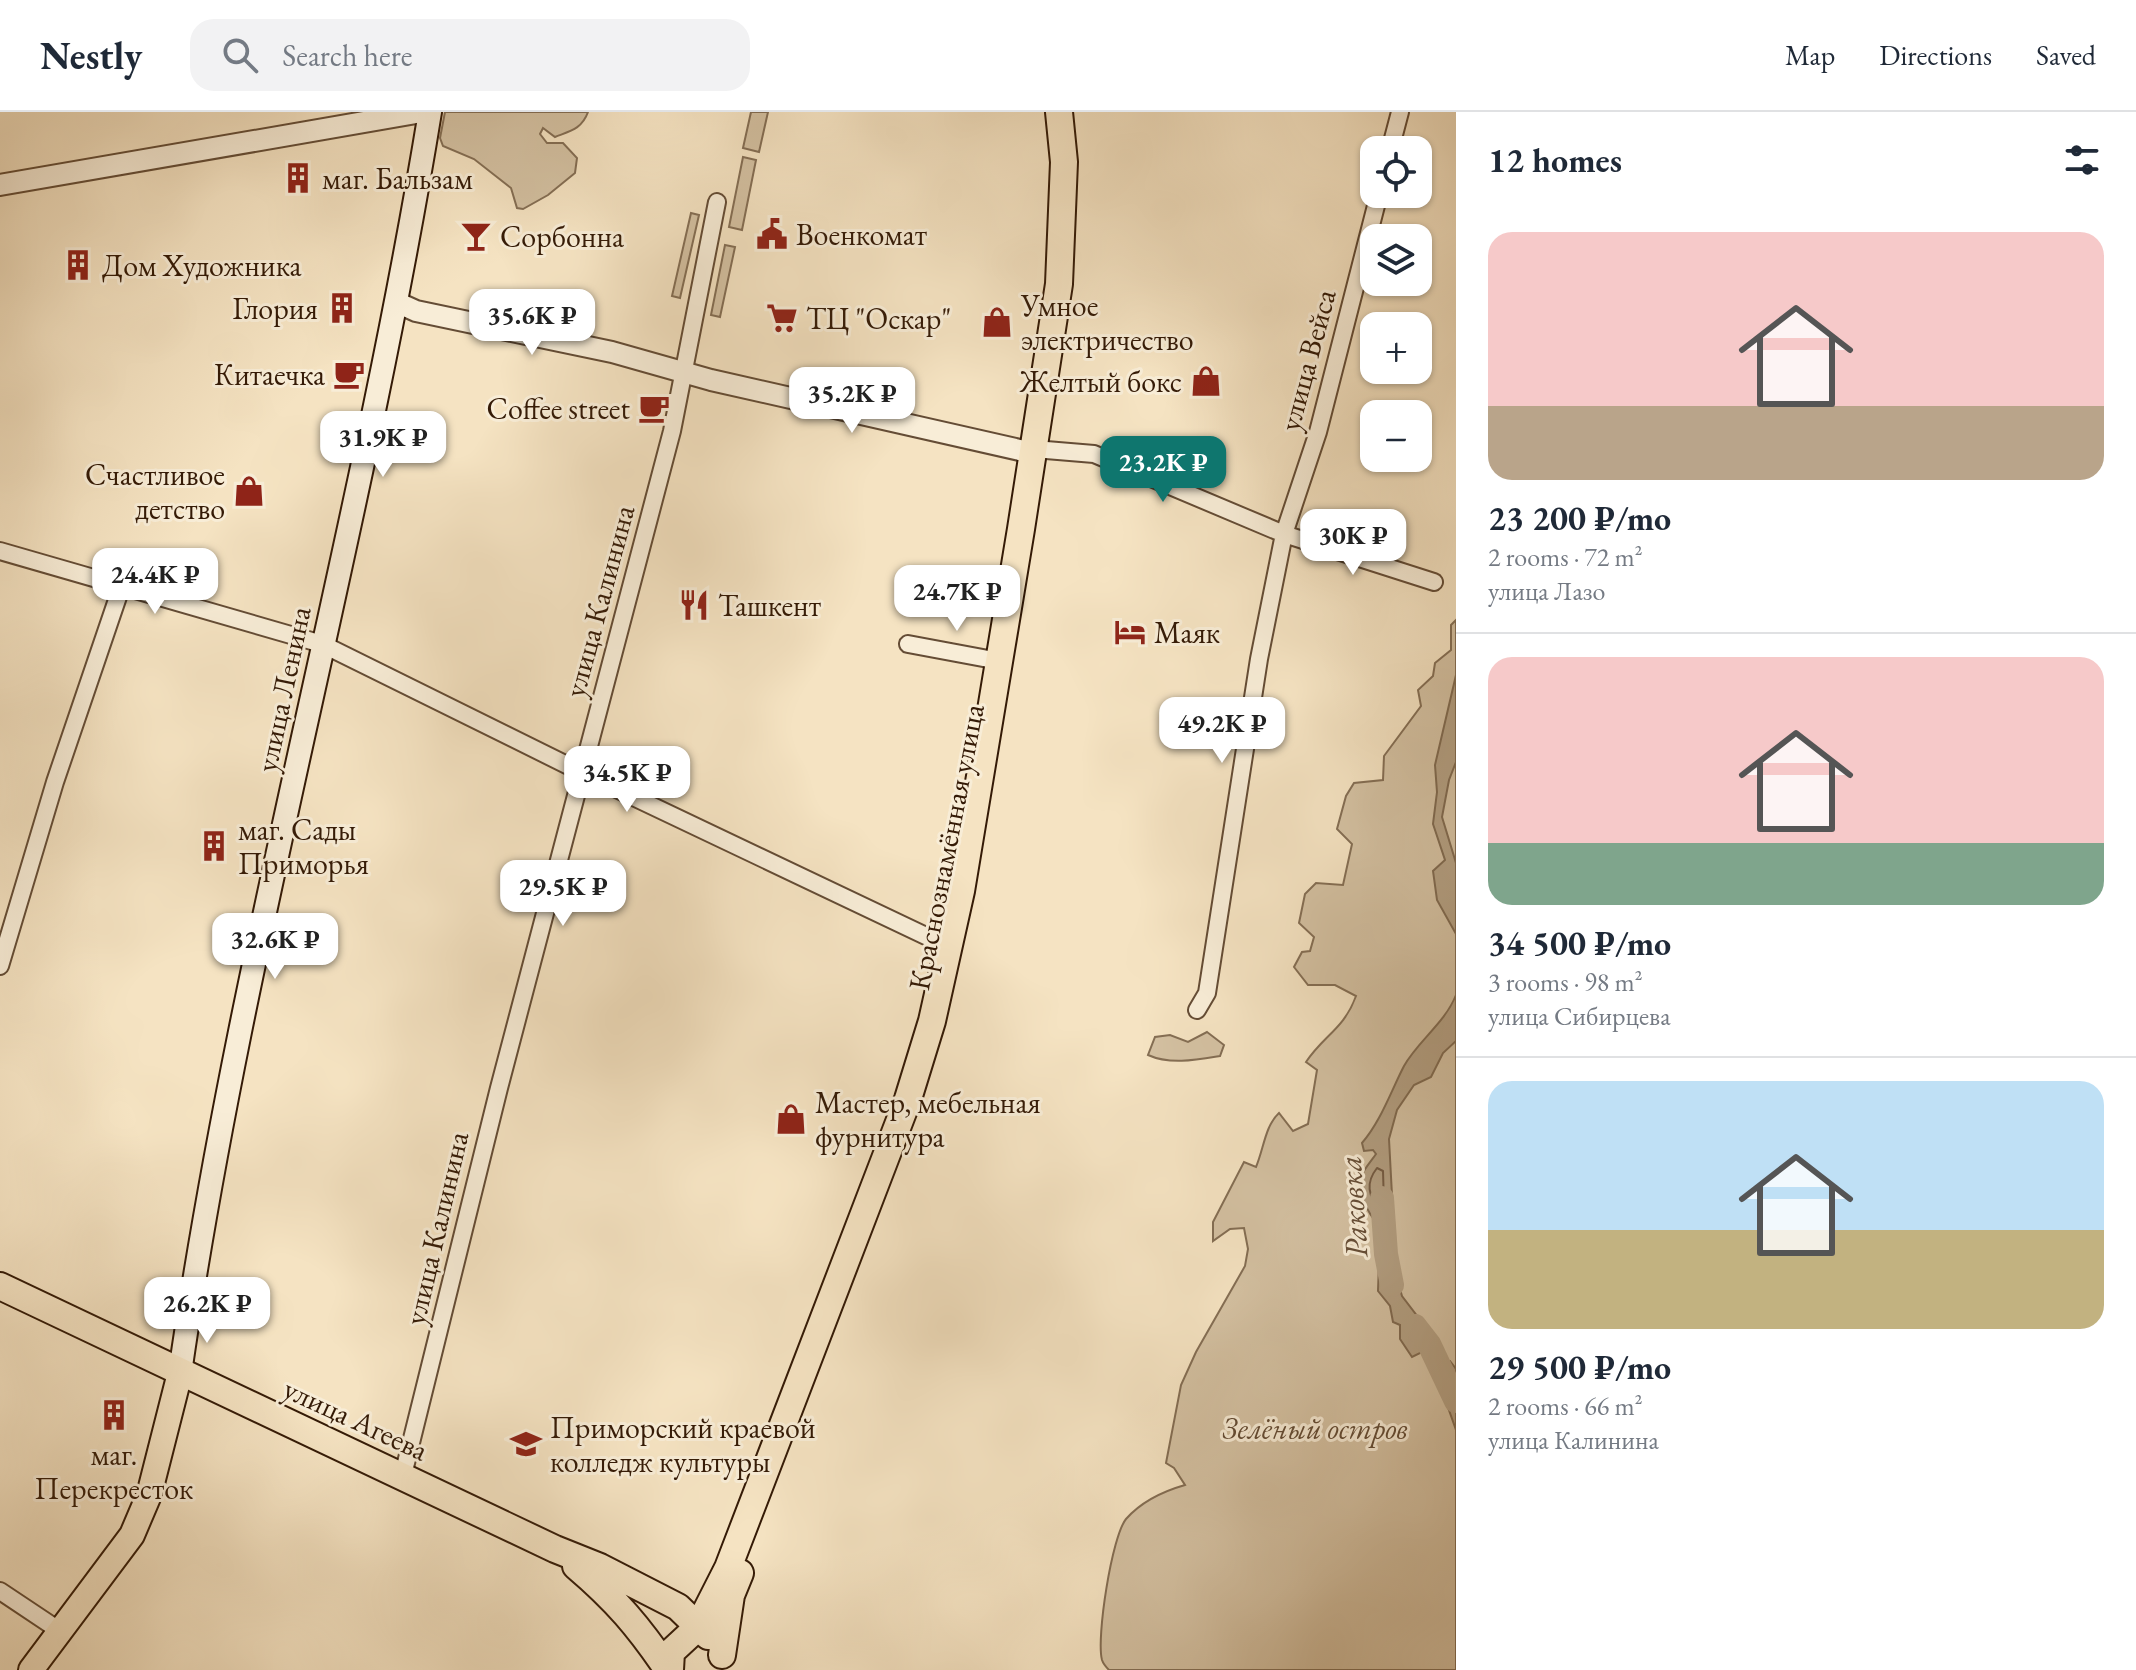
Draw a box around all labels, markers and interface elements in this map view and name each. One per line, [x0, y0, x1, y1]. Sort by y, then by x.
search box [190, 19, 750, 91]
text: Nestly [40, 31, 142, 80]
icon: search [218, 33, 262, 77]
text: Search here [282, 36, 412, 75]
text: Map [1785, 37, 1835, 73]
text: Directions [1879, 37, 1992, 73]
text: Saved [2036, 37, 2096, 73]
map controls [1360, 136, 1432, 472]
button: locate [1360, 136, 1432, 208]
text: 12 homes [1488, 138, 1622, 182]
icon: filters [2060, 138, 2104, 182]
place label: маг. Бальзам [322, 159, 473, 198]
building icon: маг. Бальзам [281, 161, 315, 195]
place label: Военкомат [796, 215, 927, 254]
place label: Сорбонна [500, 217, 624, 256]
public building icon: Военкомат [755, 217, 789, 251]
bar icon: Сорбонна [459, 219, 493, 253]
button: layers [1360, 224, 1432, 296]
place label: Дом Художника [102, 246, 302, 285]
building icon: Дом Художника [61, 248, 95, 282]
icon: home [1724, 284, 1868, 428]
street label: улица Вейса [1269, 285, 1345, 435]
place label: Умное электричество [1020, 286, 1194, 359]
place label: Глория [233, 289, 318, 328]
pin: 35.6K ₽ [458, 289, 606, 357]
building icon: Глория [325, 291, 359, 325]
text: 35.6K ₽ [487, 298, 577, 332]
place label: ТЦ "Оскар" [806, 299, 951, 338]
supermarket icon: ТЦ "Оскар" [765, 301, 799, 335]
shop icon: Умное электричество [980, 305, 1014, 339]
button: + [1360, 312, 1432, 384]
place label: Китаечка [214, 355, 325, 394]
cafe icon: Китаечка [332, 357, 366, 391]
place label: Желтый бокс [1019, 362, 1182, 401]
shop icon: Желтый бокс [1189, 364, 1223, 398]
pin: 35.2K ₽ [778, 367, 926, 435]
text: 35.2K ₽ [807, 376, 897, 410]
place label: Coffee street [487, 389, 631, 428]
cafe icon: Coffee street [637, 391, 671, 425]
button: − [1360, 400, 1432, 472]
pin: 31.9K ₽ [309, 411, 457, 479]
text: 31.9K ₽ [338, 420, 428, 454]
pin: 23.2K ₽ [1089, 436, 1237, 504]
text: 23.2K ₽ [1118, 445, 1208, 479]
place label: Счастливое детство [85, 455, 225, 528]
shop icon: Счастливое детство [232, 474, 266, 508]
text: 23 200 ₽/mo [1488, 496, 1671, 540]
street label: улица Калинина [555, 501, 643, 701]
pin: 30K ₽ [1297, 509, 1409, 577]
text: 30K ₽ [1318, 518, 1388, 552]
text: 2 rooms · 72 m² [1488, 540, 1643, 574]
pin: 24.4K ₽ [81, 548, 229, 616]
text: 24.4K ₽ [110, 557, 200, 591]
pin: 24.7K ₽ [883, 565, 1031, 633]
text: 24.7K ₽ [912, 574, 1002, 608]
text: улица Лазо [1488, 574, 1605, 608]
place label: Ташкент [718, 586, 821, 625]
restaurant icon: Ташкент [677, 588, 711, 622]
street label: улица Ленина [246, 603, 320, 775]
place label: Маяк [1154, 613, 1220, 652]
hotel icon: Маяк [1113, 615, 1147, 649]
pin: 49.2K ₽ [1148, 697, 1296, 765]
street label: Краснознамённая улица [899, 701, 993, 993]
text: 49.2K ₽ [1177, 706, 1267, 740]
icon: home [1724, 709, 1868, 853]
pin: 34.5K ₽ [553, 746, 701, 814]
text: 34.5K ₽ [582, 755, 672, 789]
place label: маг. Сады Приморья [238, 810, 369, 883]
building icon: маг. Сады Приморья [197, 829, 231, 863]
pin: 29.5K ₽ [489, 860, 637, 928]
text: 29.5K ₽ [518, 869, 608, 903]
pin: 32.6K ₽ [201, 913, 349, 981]
text: 34 500 ₽/mo [1488, 921, 1671, 965]
text: 32.6K ₽ [230, 922, 320, 956]
text: 3 rooms · 98 m² [1488, 965, 1643, 999]
text: улица Сибирцева [1488, 999, 1671, 1033]
place label: Мастер, мебельная фурнитура [815, 1083, 1041, 1156]
shop icon: Мастер, мебельная фурнитура [774, 1102, 808, 1136]
street label: улица Калинина [395, 1128, 477, 1328]
icon: home [1724, 1133, 1868, 1277]
water label: Раковка [1328, 1154, 1378, 1260]
pin: 26.2K ₽ [133, 1277, 281, 1345]
text: 26.2K ₽ [162, 1286, 252, 1320]
text: 29 500 ₽/mo [1488, 1345, 1671, 1389]
street label: улица Агеева [277, 1369, 435, 1469]
text: 2 rooms · 66 m² [1488, 1389, 1643, 1423]
building icon: маг. Перекресток [97, 1398, 131, 1432]
place label: Приморский краевой колледж культуры [550, 1408, 816, 1481]
park label: Зелёный остров [1222, 1409, 1408, 1448]
text: улица Калинина [1488, 1423, 1659, 1457]
school or university icon: Приморский краевой колледж культуры [509, 1427, 543, 1461]
place label: маг. Перекресток [35, 1435, 193, 1508]

